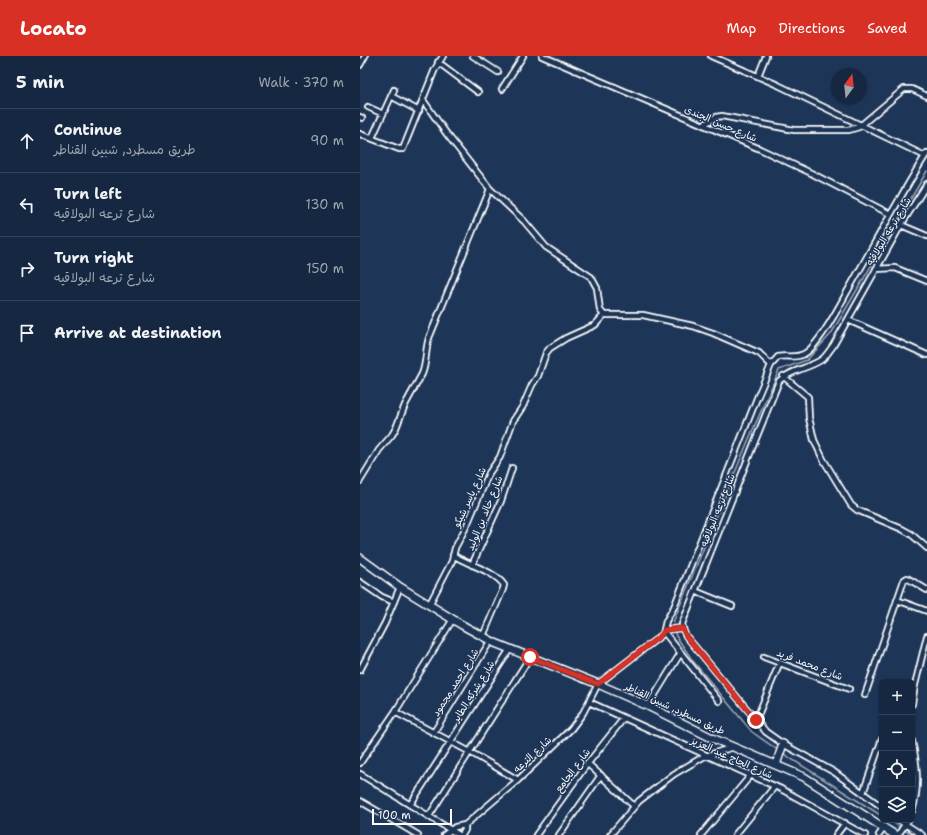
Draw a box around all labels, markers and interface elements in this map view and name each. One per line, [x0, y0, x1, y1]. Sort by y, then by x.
text: Locato [20, 16, 87, 41]
text: Map [727, 19, 757, 37]
text: Directions [779, 19, 845, 37]
text: Saved [867, 19, 907, 37]
north arrow [831, 68, 867, 104]
text: 5 min [16, 71, 64, 93]
text: Walk · 370 m [259, 74, 344, 91]
street label: شارع حسن الجندى [682, 102, 759, 146]
text: Continue [54, 120, 122, 140]
icon: ahead [16, 130, 38, 152]
text: 90 m [310, 132, 344, 149]
text: طريق مسطرد, شبين القناطر [54, 141, 196, 158]
text: Turn left [54, 184, 122, 204]
icon: left [16, 194, 38, 216]
street label: شارع ترعه البولاقيه [863, 194, 915, 268]
text: 130 m [306, 196, 344, 213]
text: شارع ترعه البولاقيه [54, 205, 155, 222]
text: Turn right [54, 248, 134, 268]
icon: right [16, 258, 38, 280]
text: 150 m [306, 260, 344, 277]
text: شارع ترعه البولاقيه [54, 269, 155, 286]
icon: arrive [16, 322, 38, 344]
text: Arrive at destination [54, 323, 222, 343]
street label: شارع ياسر شيكو [449, 465, 490, 531]
street label: شارع ترعه البولاقيه [697, 472, 739, 549]
street label: شارع خالد بن الوليد [464, 474, 506, 553]
street label: شارع احمد محمود [429, 646, 482, 719]
street label: شارع محمد فريد [775, 646, 845, 684]
route start [521, 648, 539, 666]
street label: شارع شركه الطاير [449, 658, 498, 726]
street label: طريق مسطرد, شبين القناطر [622, 679, 727, 737]
map controls [879, 679, 915, 823]
button: + [879, 679, 915, 715]
route end [747, 711, 765, 729]
button: − [879, 715, 915, 751]
street label: شارع الترعه [510, 733, 555, 776]
street label: شارع الحاج عبد العزيز [687, 733, 775, 782]
street label: شارع الجامع [552, 746, 595, 796]
button: locate [879, 751, 915, 787]
button: layers [879, 787, 915, 823]
scale bar [372, 807, 452, 826]
text: 100 m [378, 808, 411, 823]

